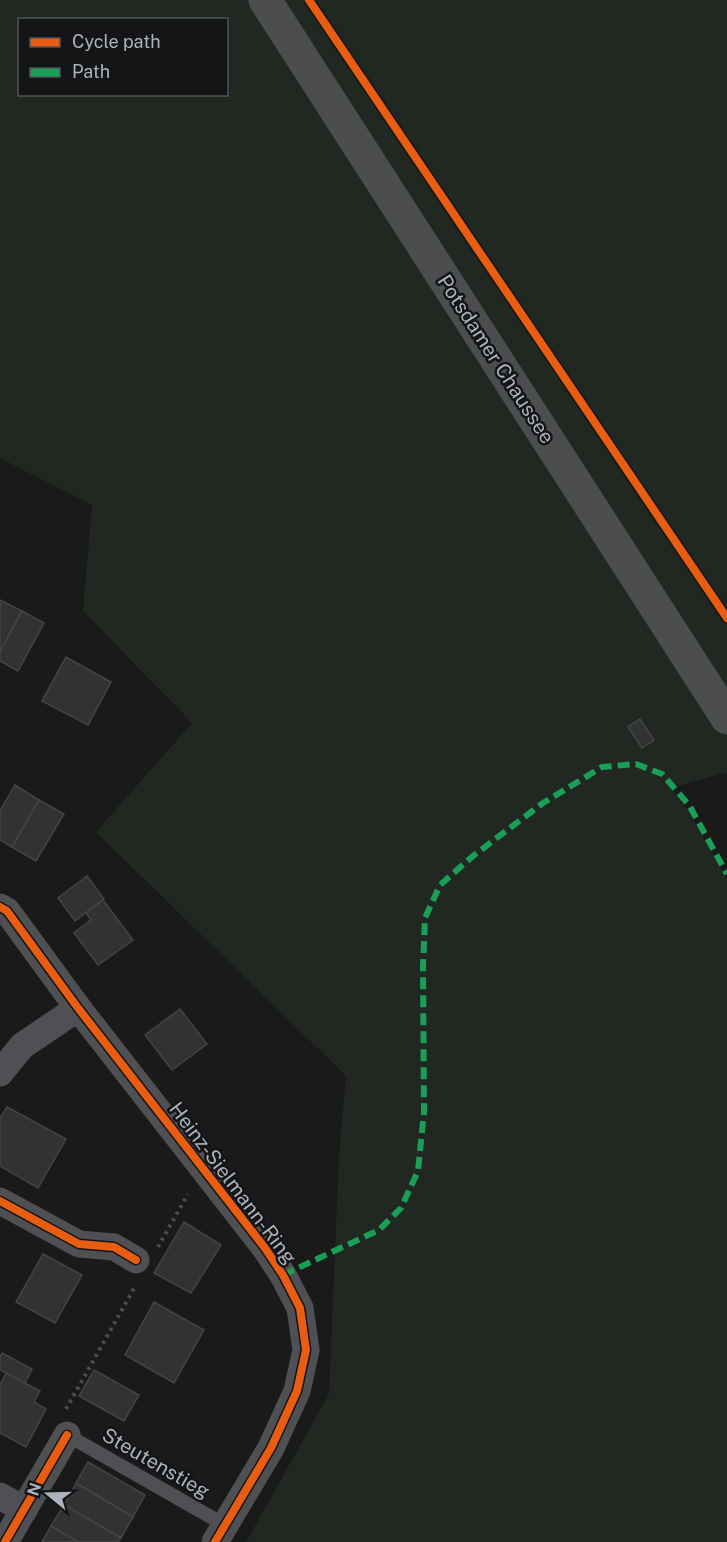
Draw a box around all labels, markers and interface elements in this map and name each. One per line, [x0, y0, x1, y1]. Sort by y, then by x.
legend [18, 18, 228, 96]
text: Cycle path [72, 31, 161, 52]
text: Path [72, 61, 110, 82]
street label: Potsdamer Chaussee [432, 270, 560, 448]
street label: Heinz-Sielmann-Ring [164, 1097, 302, 1269]
street label: Steutenstieg [98, 1423, 214, 1503]
north arrow [18, 1464, 78, 1524]
text: N [23, 1480, 45, 1498]

